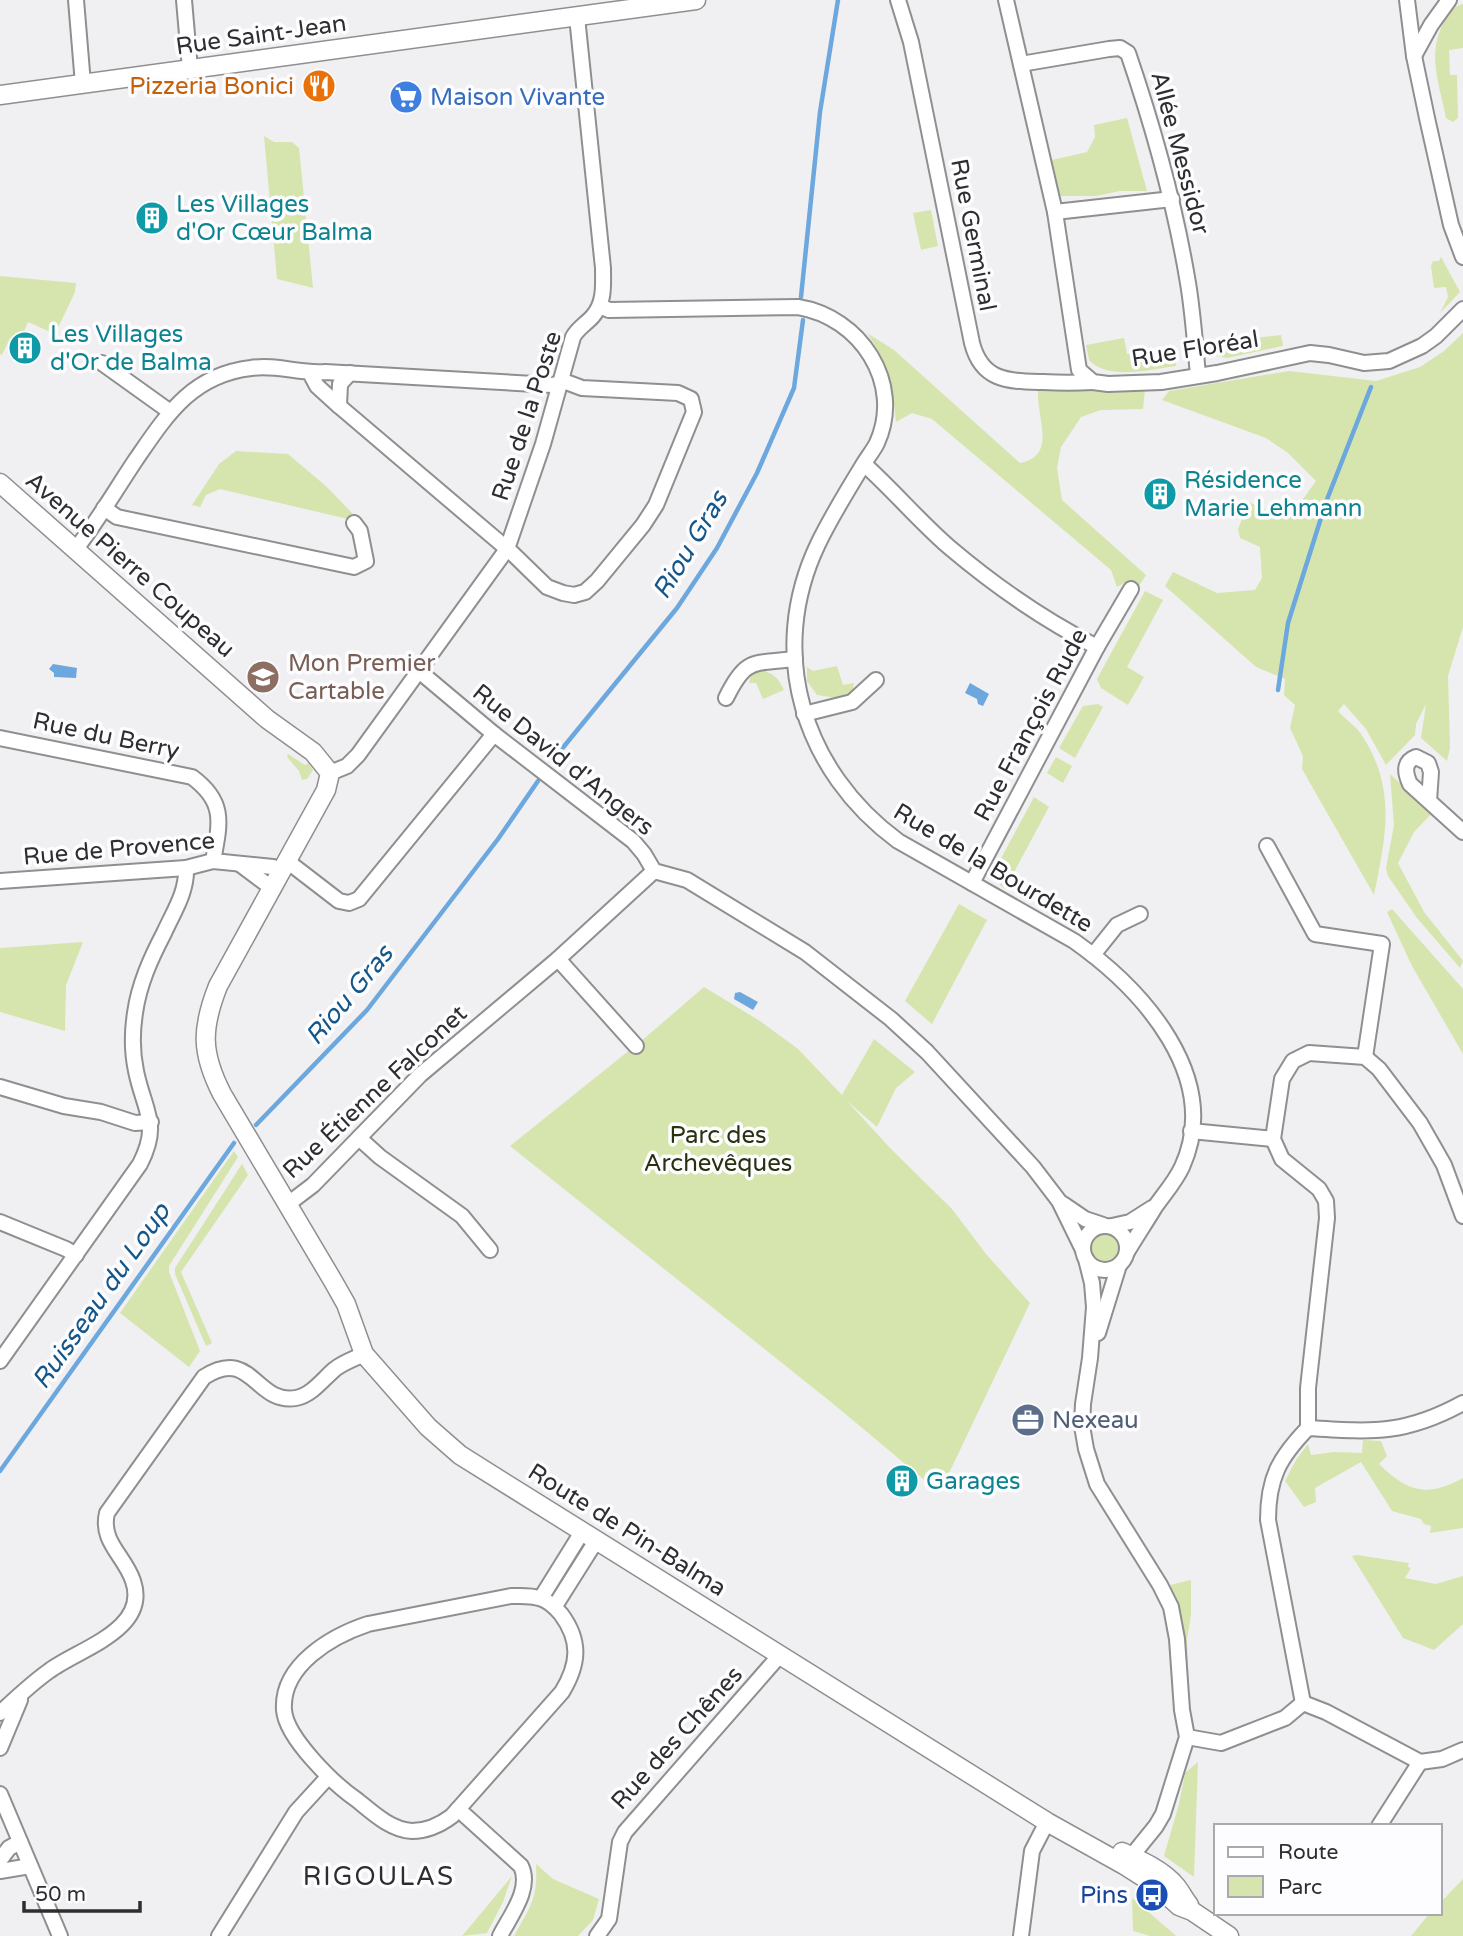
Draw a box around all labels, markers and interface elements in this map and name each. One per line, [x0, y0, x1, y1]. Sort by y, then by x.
street label: Rue Saint-Jean [174, 9, 348, 61]
restaurant icon: Pizzeria Bonici [300, 67, 338, 105]
street label: Allée Messidor [1144, 68, 1216, 238]
place label: Pizzeria Bonici [129, 72, 294, 101]
supermarket icon: Maison Vivante [387, 78, 425, 116]
place label: Maison Vivante [430, 83, 605, 112]
street label: Rue Germinal [944, 156, 1002, 314]
place label: Les Villages d'Or Cœur Balma [176, 190, 373, 247]
building icon: Les Villages d'Or Cœur Balma [133, 199, 171, 237]
place label: Les Villages d'Or de Balma [50, 320, 212, 377]
street label: Rue Floréal [1129, 325, 1261, 373]
street label: Rue de la Poste [486, 328, 568, 504]
building icon: Les Villages d'Or de Balma [6, 329, 44, 367]
street label: Avenue Pierre Coupeau [19, 466, 241, 664]
place label: Résidence Marie Lehmann [1184, 466, 1362, 523]
building icon: Résidence Marie Lehmann [1141, 475, 1179, 513]
water label: Riou Gras [646, 484, 735, 604]
street label: Rue François Rude [968, 624, 1094, 826]
place label: Mon Premier Cartable [288, 649, 436, 706]
school or university icon: Mon Premier Cartable [244, 658, 282, 696]
street label: Rue David d'Angers [466, 678, 660, 842]
street label: Rue du Berry [30, 706, 182, 766]
street label: Rue de la Bourdette [888, 797, 1098, 939]
street label: Rue de Provence [22, 826, 216, 872]
water label: Riou Gras [299, 938, 400, 1051]
street label: Rue Étienne Falconet [276, 998, 473, 1185]
park label: Parc des Archevêques [644, 1121, 792, 1178]
water label: Ruisseau du Loup [25, 1196, 178, 1395]
office icon: Nexeau [1009, 1401, 1047, 1439]
place label: Nexeau [1052, 1406, 1139, 1435]
street label: Route de Pin-Balma [523, 1457, 731, 1603]
building icon: Garages [883, 1462, 921, 1500]
place label: Garages [926, 1467, 1021, 1496]
street label: Rue des Chênes [605, 1660, 749, 1816]
legend [1214, 1824, 1442, 1915]
text: Route [1278, 1840, 1338, 1865]
district label: RIGOULAS [303, 1861, 455, 1892]
scale bar [24, 1870, 140, 1914]
text: Parc [1278, 1875, 1322, 1900]
bus stop icon: Pins [1133, 1876, 1171, 1914]
place label: Pins [1080, 1881, 1128, 1910]
text: 50 m [35, 1882, 86, 1907]

